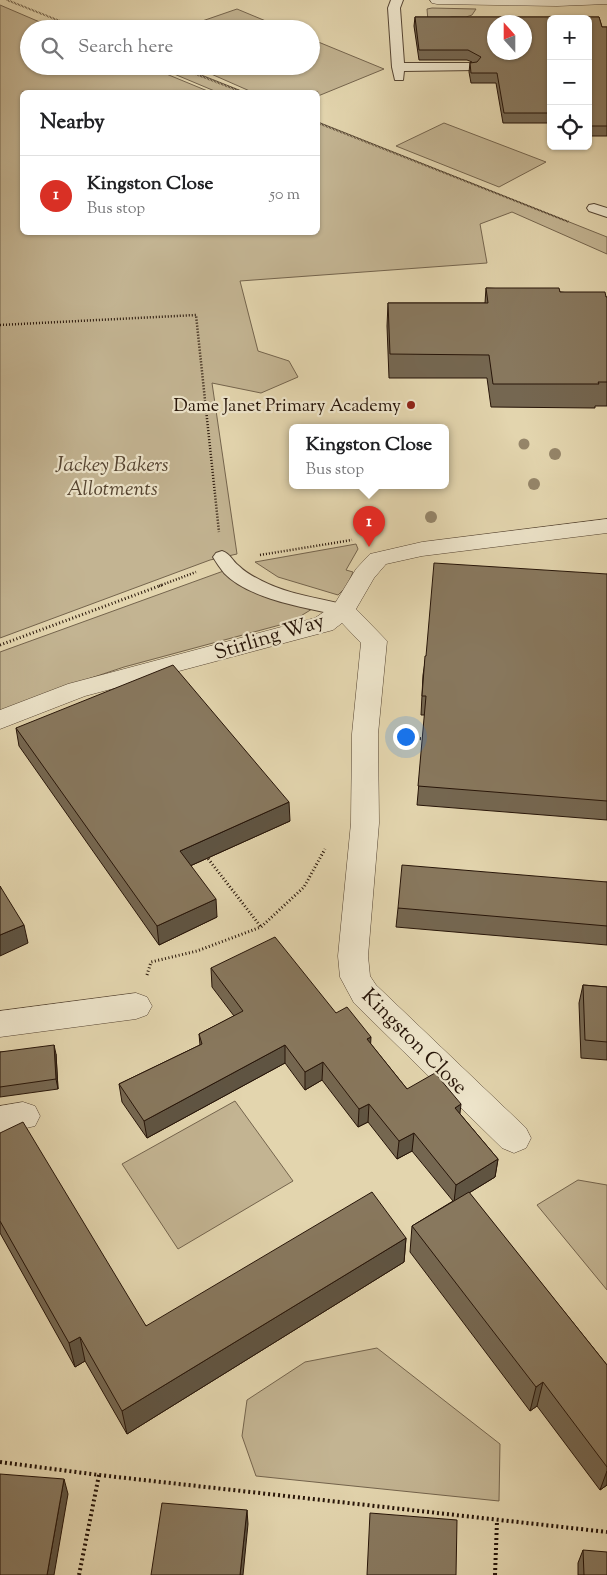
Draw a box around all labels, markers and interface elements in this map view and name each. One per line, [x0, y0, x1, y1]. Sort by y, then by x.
north arrow [487, 15, 532, 60]
map controls [547, 15, 592, 150]
button: + [547, 15, 592, 60]
search box [20, 20, 320, 75]
icon: search [38, 34, 66, 62]
text: Search here [78, 34, 173, 61]
button: − [547, 60, 592, 105]
button: locate [547, 105, 592, 150]
text: Nearby [40, 108, 105, 138]
text: Kingston Close [87, 171, 213, 198]
text: 1 [53, 184, 59, 207]
text: 50 m [269, 184, 300, 207]
text: Bus stop [87, 198, 145, 221]
place label: Dame Janet Primary Academy [173, 394, 401, 420]
marker: Dame Janet Primary Academy [405, 399, 417, 411]
popup [289, 424, 449, 489]
text: Kingston Close [306, 432, 432, 459]
park label: Jackey Bakers Allotments [55, 451, 168, 505]
text: Bus stop [306, 459, 364, 482]
pin: 1 [353, 506, 385, 547]
street label: Stirling Way [211, 607, 329, 669]
your location [393, 724, 419, 750]
street label: Kingston Close [354, 982, 474, 1102]

